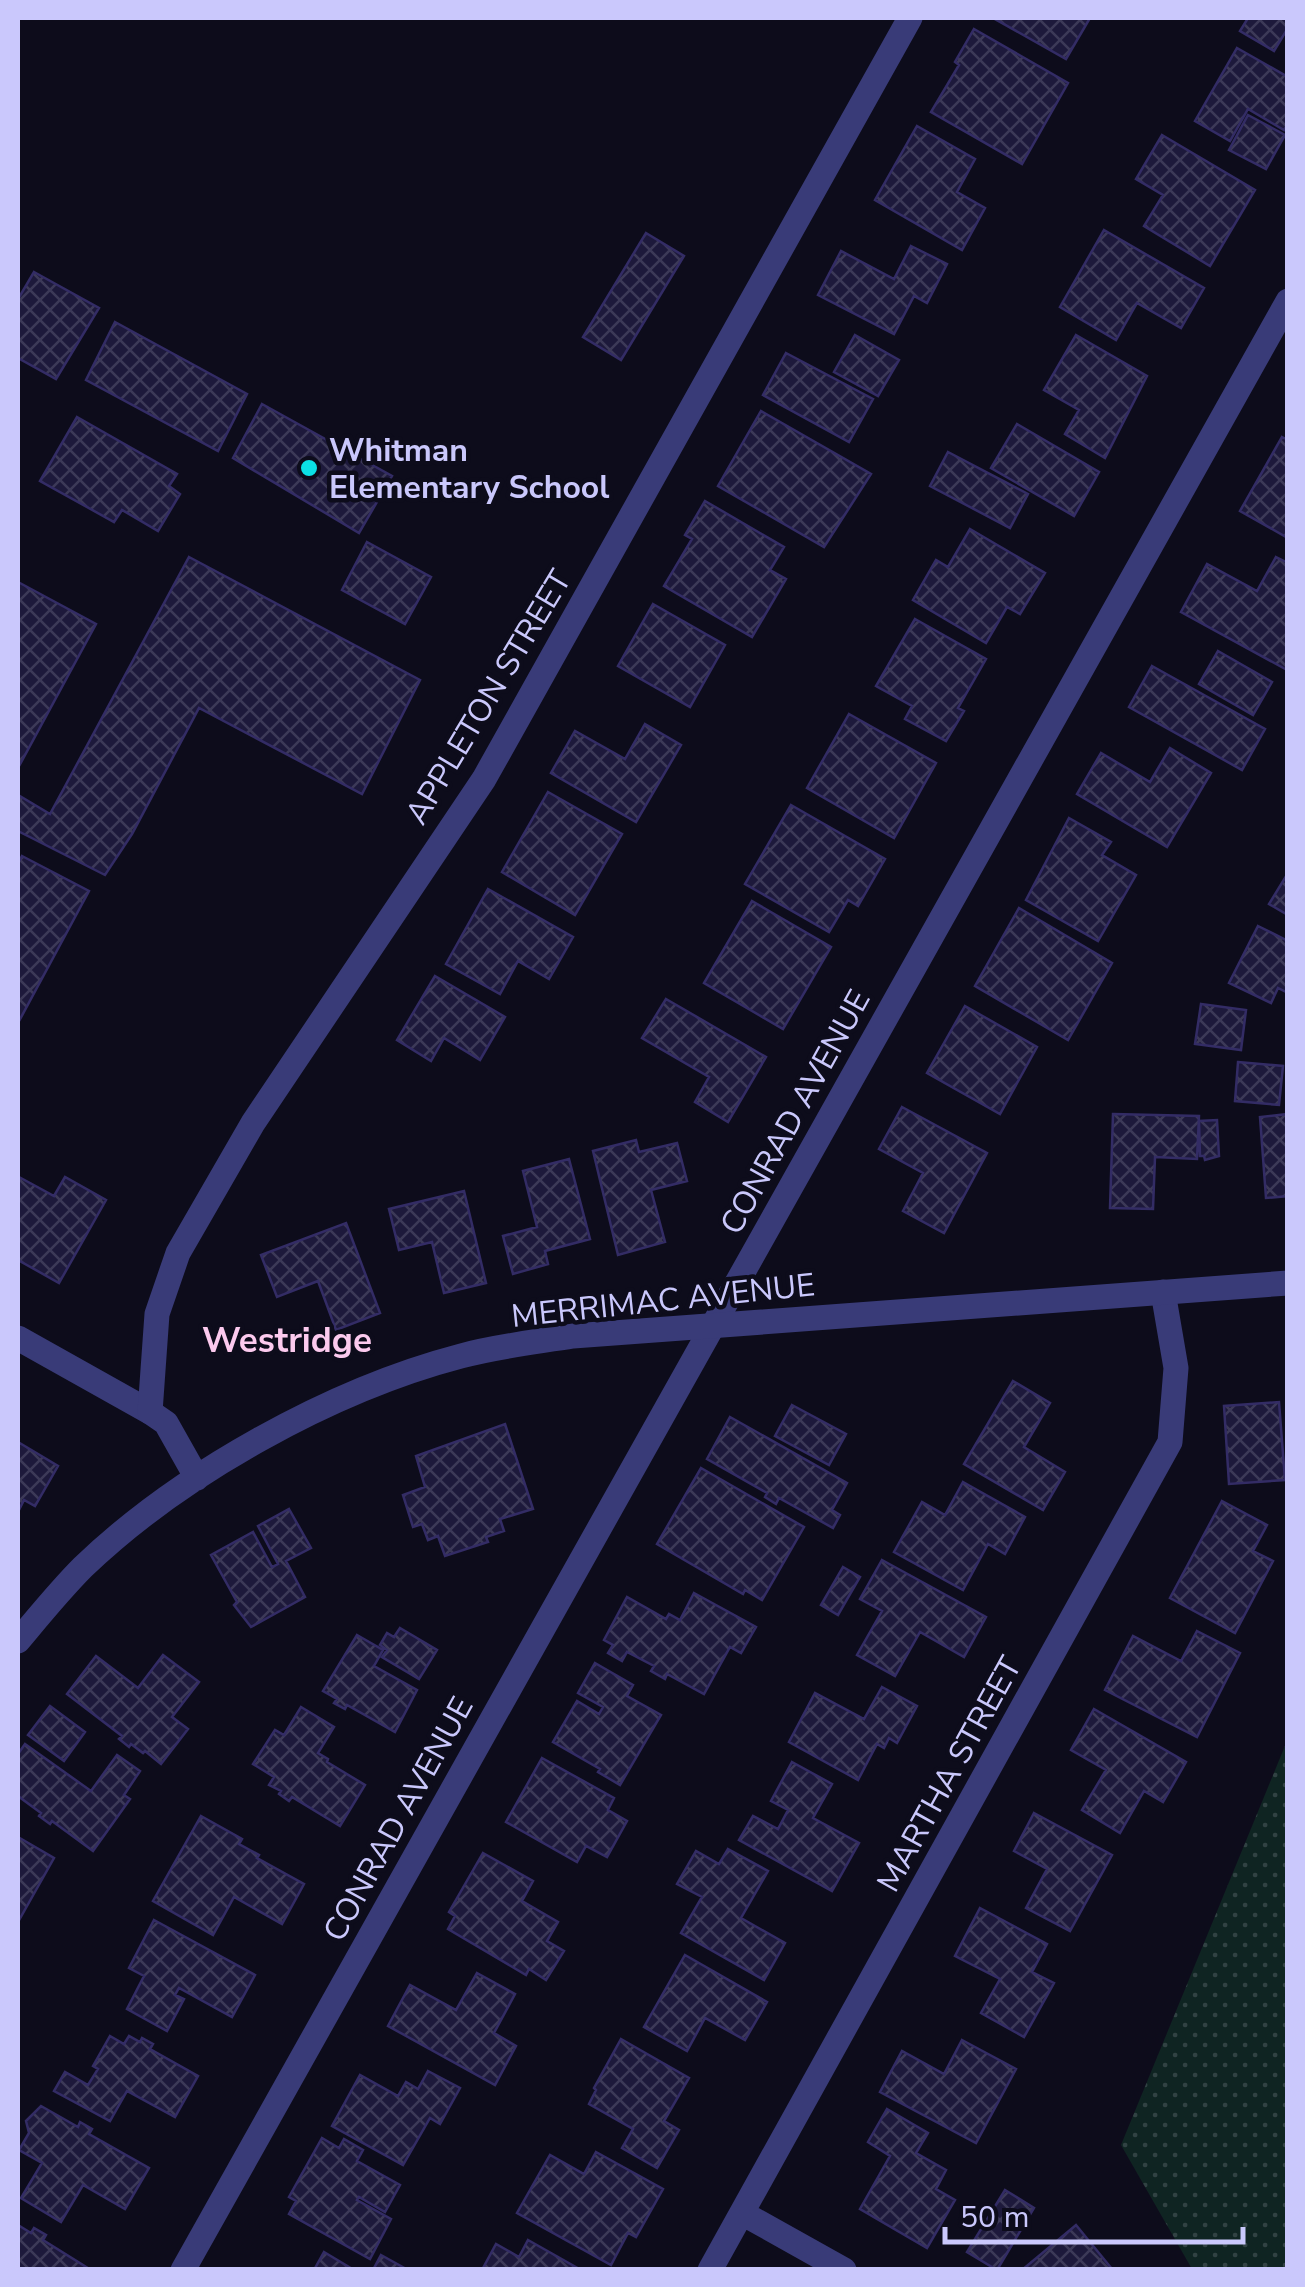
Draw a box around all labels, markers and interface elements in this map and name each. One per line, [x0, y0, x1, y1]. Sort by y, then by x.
place label: Whitman Elementary School [329, 429, 609, 509]
marker: Whitman Elementary School [298, 457, 320, 479]
street label: APPLETON STREET [395, 561, 582, 833]
street label: CONRAD AVENUE [710, 982, 880, 1242]
street label: MERRIMAC AVENUE [509, 1263, 817, 1338]
district label: Westridge [202, 1317, 372, 1364]
street label: MARTHA STREET [867, 1648, 1032, 1900]
street label: CONRAD AVENUE [313, 1689, 483, 1949]
scale bar [945, 2182, 1242, 2244]
text: 50 m [960, 2197, 1029, 2238]

